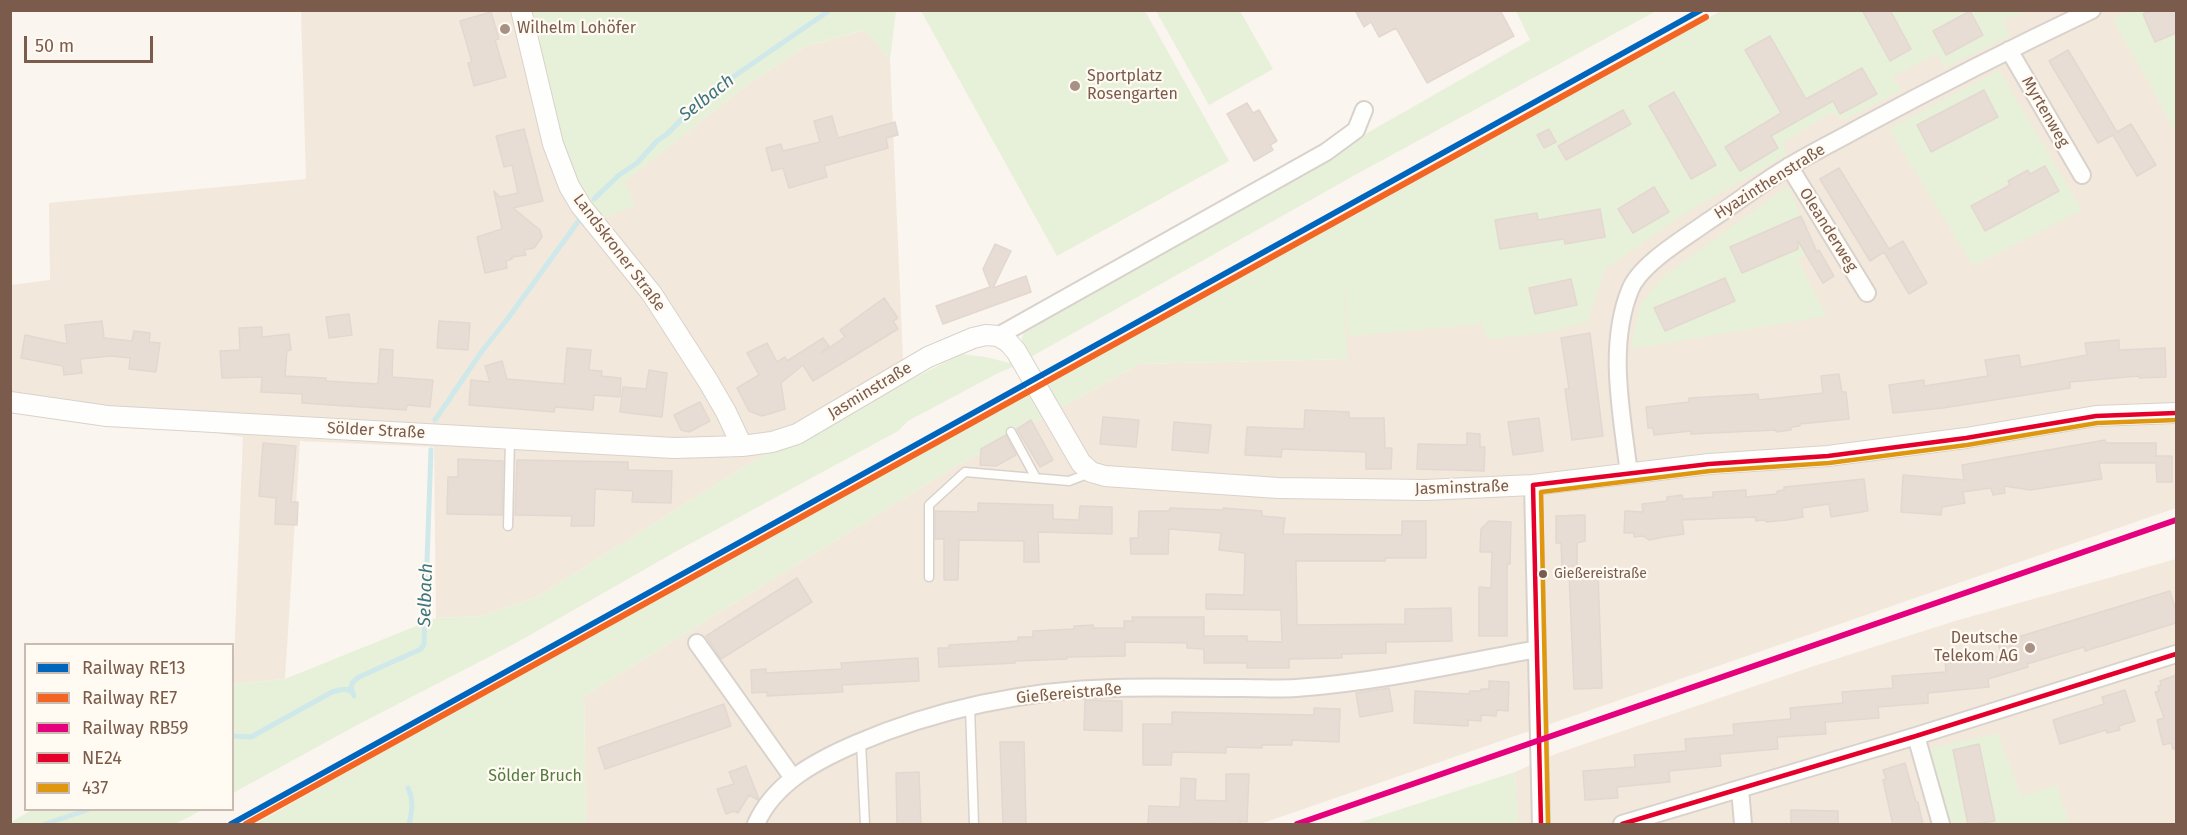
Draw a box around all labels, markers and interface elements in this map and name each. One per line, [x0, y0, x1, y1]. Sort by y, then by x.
place label: Wilhelm Lohöfer [517, 19, 636, 39]
marker: Wilhelm Lohöfer [498, 22, 512, 36]
scale bar [27, 24, 156, 62]
text: 50 m [35, 35, 74, 57]
place label: Sportplatz Rosengarten [1087, 67, 1178, 105]
water label: Selbach [675, 70, 739, 126]
street label: Myrtenweg [2017, 73, 2073, 151]
marker: Sportplatz Rosengarten [1068, 79, 1082, 93]
street label: Hyazinthenstraße [1711, 140, 1829, 224]
street label: Oleanderweg [1795, 185, 1861, 275]
street label: Landskroner Straße [569, 191, 669, 315]
street label: Jasminstraße [825, 358, 915, 424]
street label: Sölder Straße [326, 419, 426, 443]
street label: Jasminstraße [1415, 477, 1509, 499]
water label: Selbach [414, 563, 438, 627]
place label: Gießereistraße [1554, 566, 1647, 582]
marker: Gießereistraße [1537, 568, 1549, 580]
place label: Deutsche Telekom AG [1934, 629, 2018, 667]
marker: Deutsche Telekom AG [2023, 641, 2037, 655]
legend [24, 643, 234, 811]
text: Railway RE13 [82, 657, 186, 679]
street label: Gießereistraße [1015, 680, 1123, 708]
text: Railway RE7 [82, 687, 177, 709]
text: Railway RB59 [82, 717, 189, 739]
text: NE24 [82, 747, 122, 769]
park label: Sölder Bruch [488, 767, 582, 787]
text: 437 [82, 777, 108, 799]

